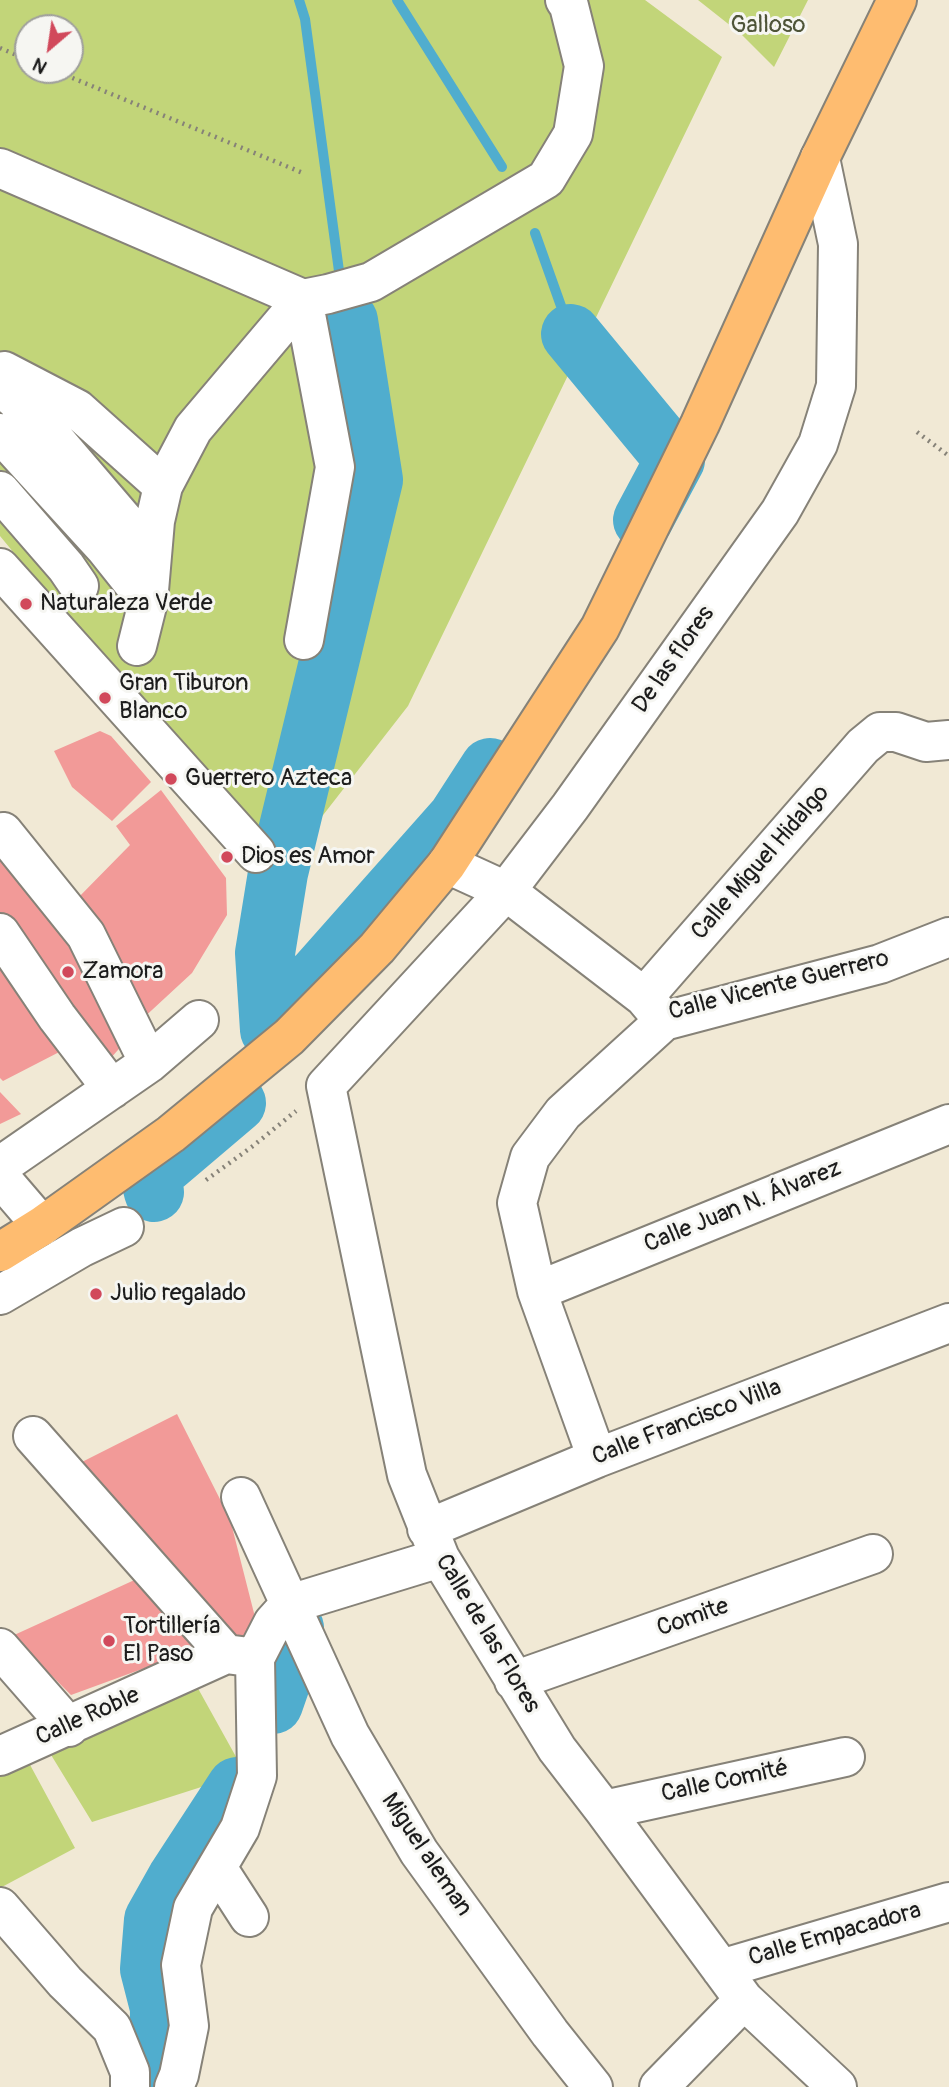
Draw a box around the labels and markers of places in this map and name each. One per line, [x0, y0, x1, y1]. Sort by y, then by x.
place label: Naturaleza Verde [40, 590, 213, 618]
marker: Naturaleza Verde [18, 596, 34, 612]
place label: Gran Tiburon Blanco [119, 670, 248, 726]
marker: Gran Tiburon Blanco [97, 690, 113, 706]
place label: Guerrero Azteca [185, 765, 352, 793]
marker: Guerrero Azteca [163, 771, 179, 787]
place label: Dios es Amor [241, 843, 375, 871]
marker: Dios es Amor [219, 849, 235, 865]
place label: Zamora [82, 958, 163, 986]
marker: Zamora [60, 964, 76, 980]
place label: Julio regalado [110, 1280, 246, 1308]
marker: Julio regalado [88, 1286, 104, 1302]
place label: Tortillería El Paso [123, 1613, 220, 1669]
marker: Tortillería El Paso [101, 1633, 117, 1649]

